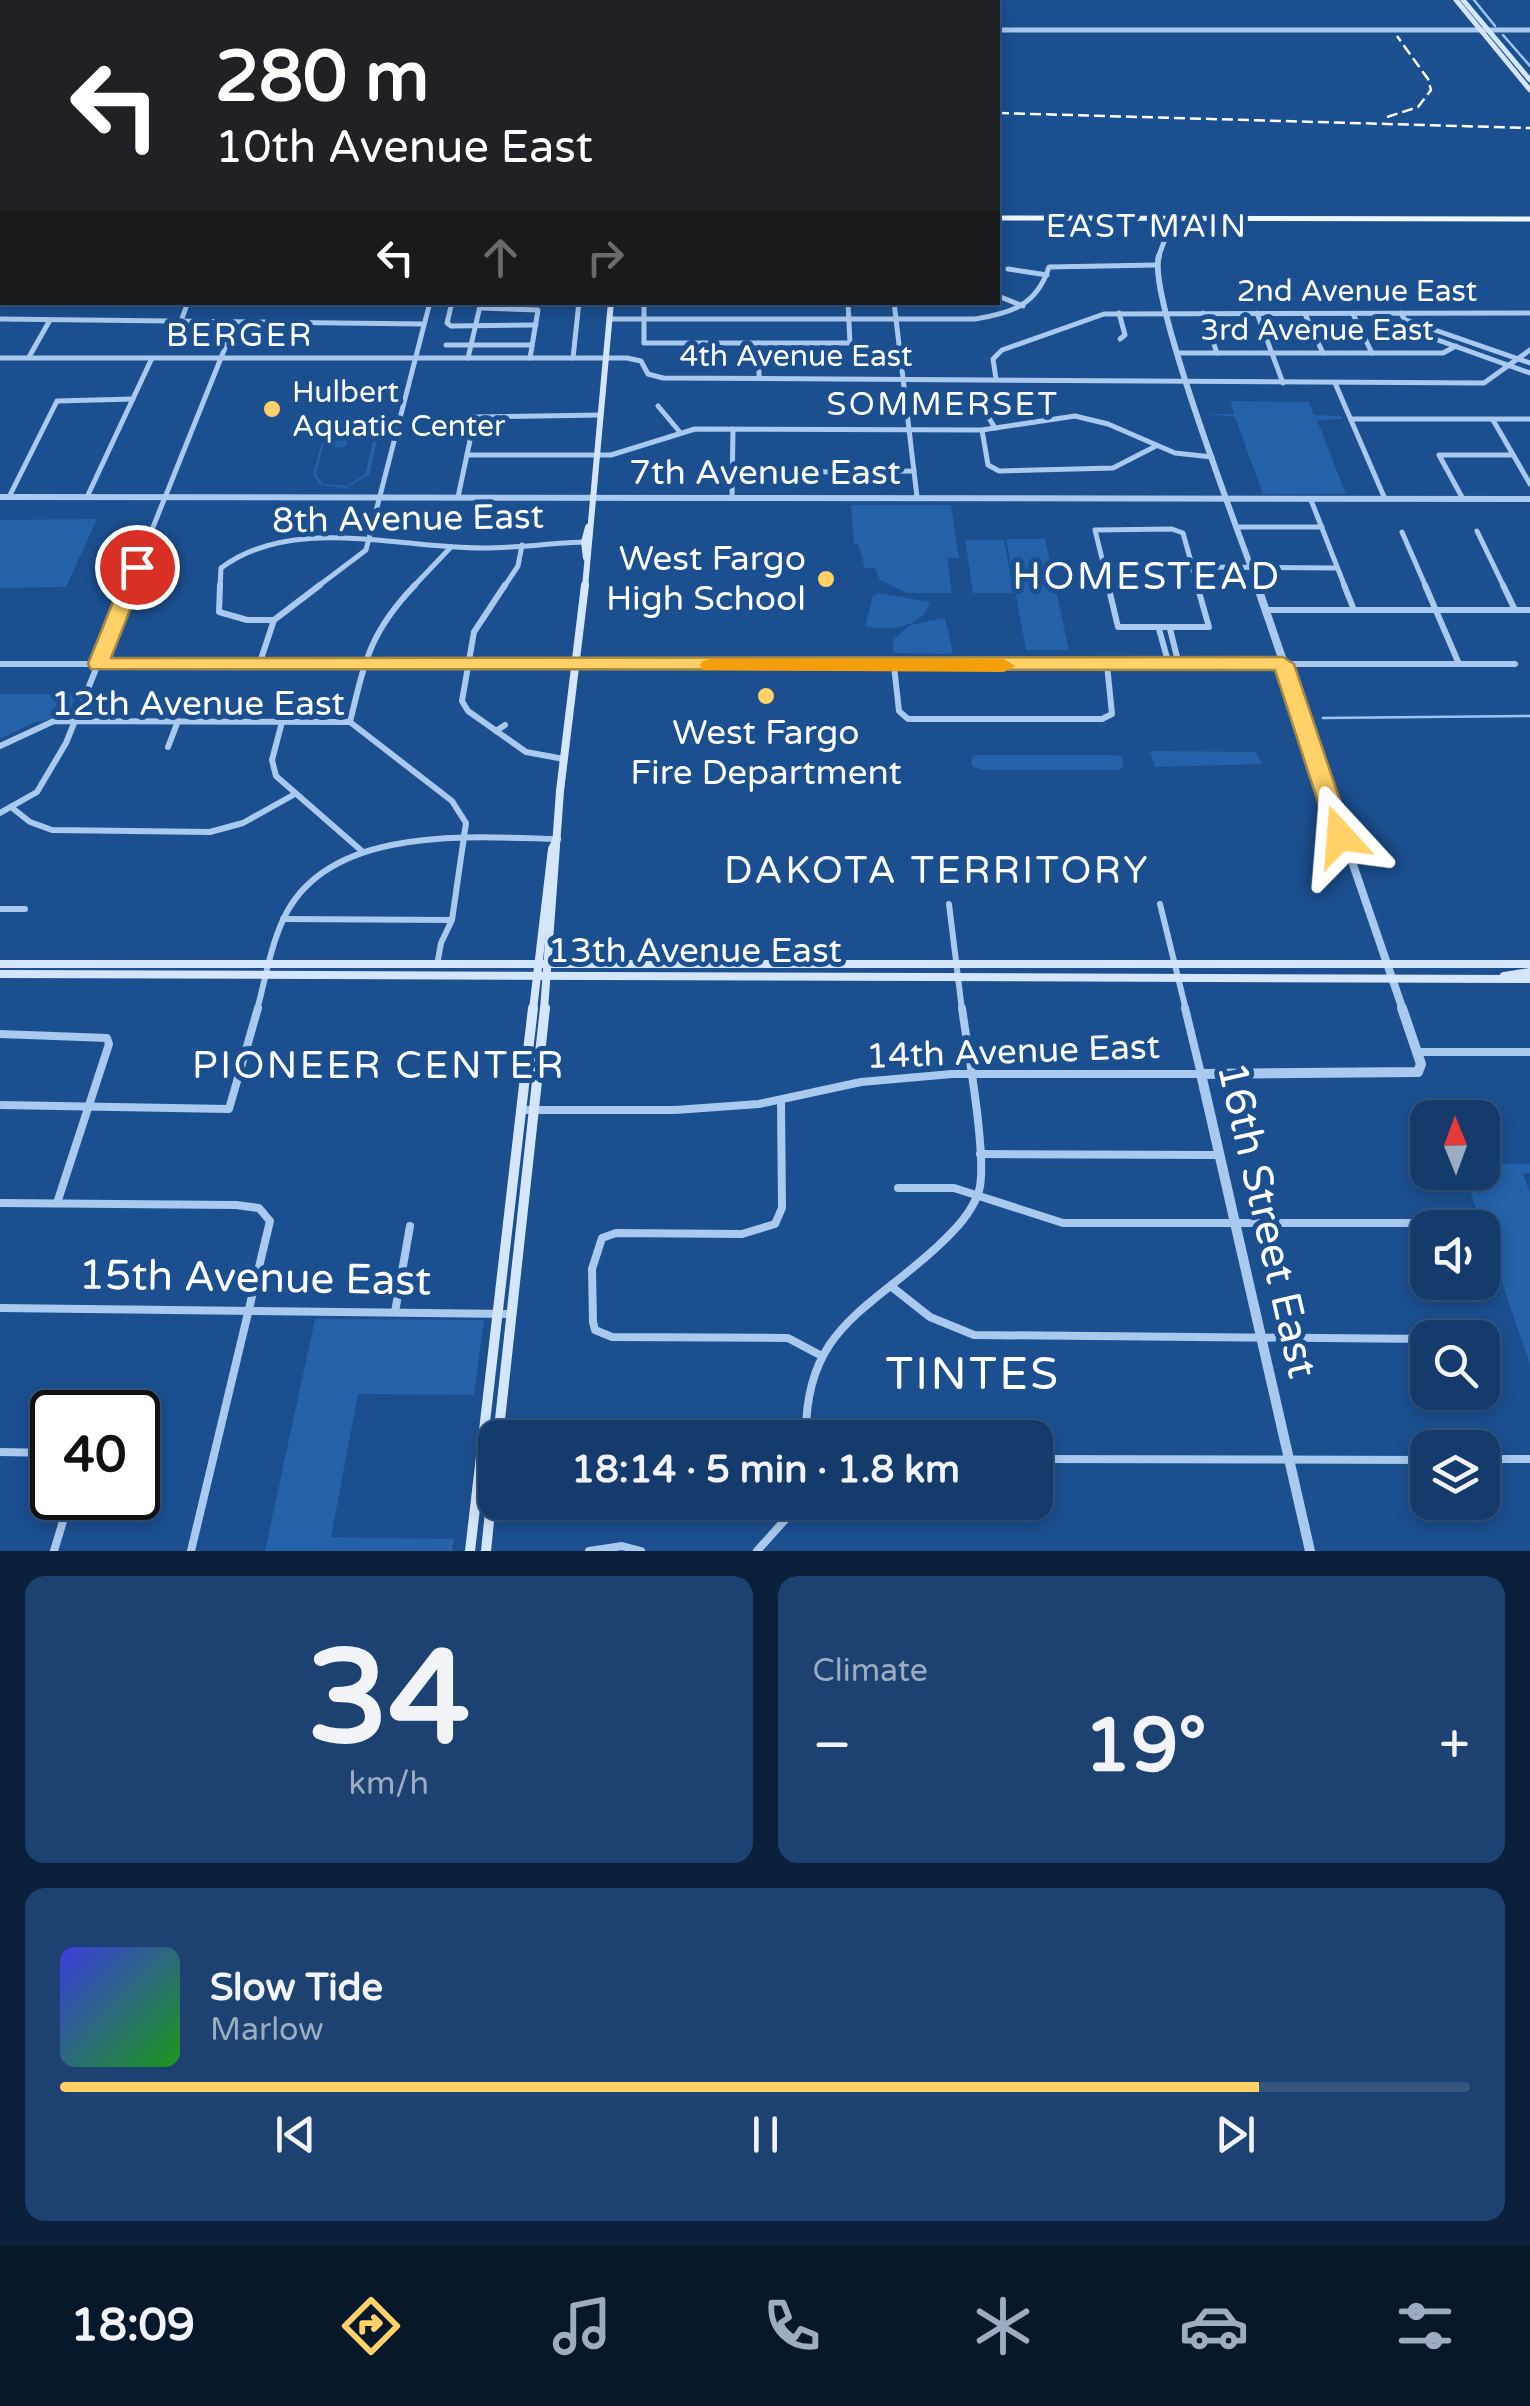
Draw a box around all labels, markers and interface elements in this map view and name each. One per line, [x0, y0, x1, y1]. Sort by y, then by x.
text: 280 m [215, 36, 429, 120]
icon: left [50, 40, 180, 170]
text: 10th Avenue East [215, 121, 593, 175]
district label: EAST MAIN [1046, 208, 1248, 246]
icon: left [368, 230, 423, 285]
icon: ahead [473, 230, 528, 285]
icon: right [578, 230, 633, 285]
street label: 2nd Avenue East [1237, 273, 1477, 310]
street label: 3rd Avenue East [1200, 312, 1434, 349]
district label: BERGER [166, 317, 314, 355]
street label: 4th Avenue East [679, 338, 913, 375]
place label: Hulbert Aquatic Center [292, 374, 506, 445]
district label: SOMMERSET [827, 386, 1059, 424]
marker: Hulbert Aquatic Center [261, 398, 283, 420]
street label: 7th Avenue East [629, 452, 901, 494]
street label: 8th Avenue East [272, 496, 544, 542]
pin [95, 525, 180, 610]
place label: West Fargo High School [606, 538, 806, 620]
icon: arrive [110, 540, 165, 595]
district label: HOMESTEAD [1012, 554, 1282, 600]
marker: West Fargo High School [815, 568, 837, 590]
street label: 12th Avenue East [51, 683, 345, 725]
marker: West Fargo Fire Department [755, 685, 777, 707]
place label: West Fargo Fire Department [630, 712, 902, 794]
position arrow [1288, 784, 1392, 888]
district label: DAKOTA TERRITORY [724, 848, 1150, 894]
street label: 13th Avenue East [548, 930, 842, 972]
street label: 14th Avenue East [865, 1026, 1161, 1078]
district label: PIONEER CENTER [192, 1043, 566, 1089]
street label: 16th Street East [1206, 1057, 1328, 1383]
north arrow [1410, 1100, 1500, 1190]
map controls [1410, 1100, 1500, 1520]
button: sound [1410, 1210, 1500, 1300]
street label: 15th Avenue East [78, 1249, 432, 1307]
button: search [1410, 1320, 1500, 1410]
district label: TINTES [885, 1348, 1061, 1402]
speed limit sign: 40 [30, 1390, 160, 1520]
button: layers [1410, 1430, 1500, 1520]
text: 18:14 · 5 min · 1.8 km [571, 1447, 960, 1493]
text: 34 [307, 1622, 470, 1778]
text: Climate [813, 1652, 928, 1690]
text: 19° [1084, 1701, 1207, 1791]
text: − [813, 1713, 852, 1779]
text: + [1439, 1713, 1470, 1779]
text: km/h [349, 1765, 429, 1803]
text: Slow Tide [210, 1965, 383, 2011]
text: Marlow [210, 2011, 324, 2049]
icon: previous [268, 2107, 323, 2162]
icon: pause [738, 2107, 793, 2162]
icon: next [1208, 2107, 1263, 2162]
icon: directions [336, 2291, 406, 2361]
icon: music [547, 2291, 617, 2361]
icon: phone [757, 2291, 827, 2361]
icon: climate [968, 2291, 1038, 2361]
icon: car [1179, 2291, 1249, 2361]
icon: filters [1390, 2291, 1460, 2361]
text: 18:09 [70, 2299, 195, 2353]

